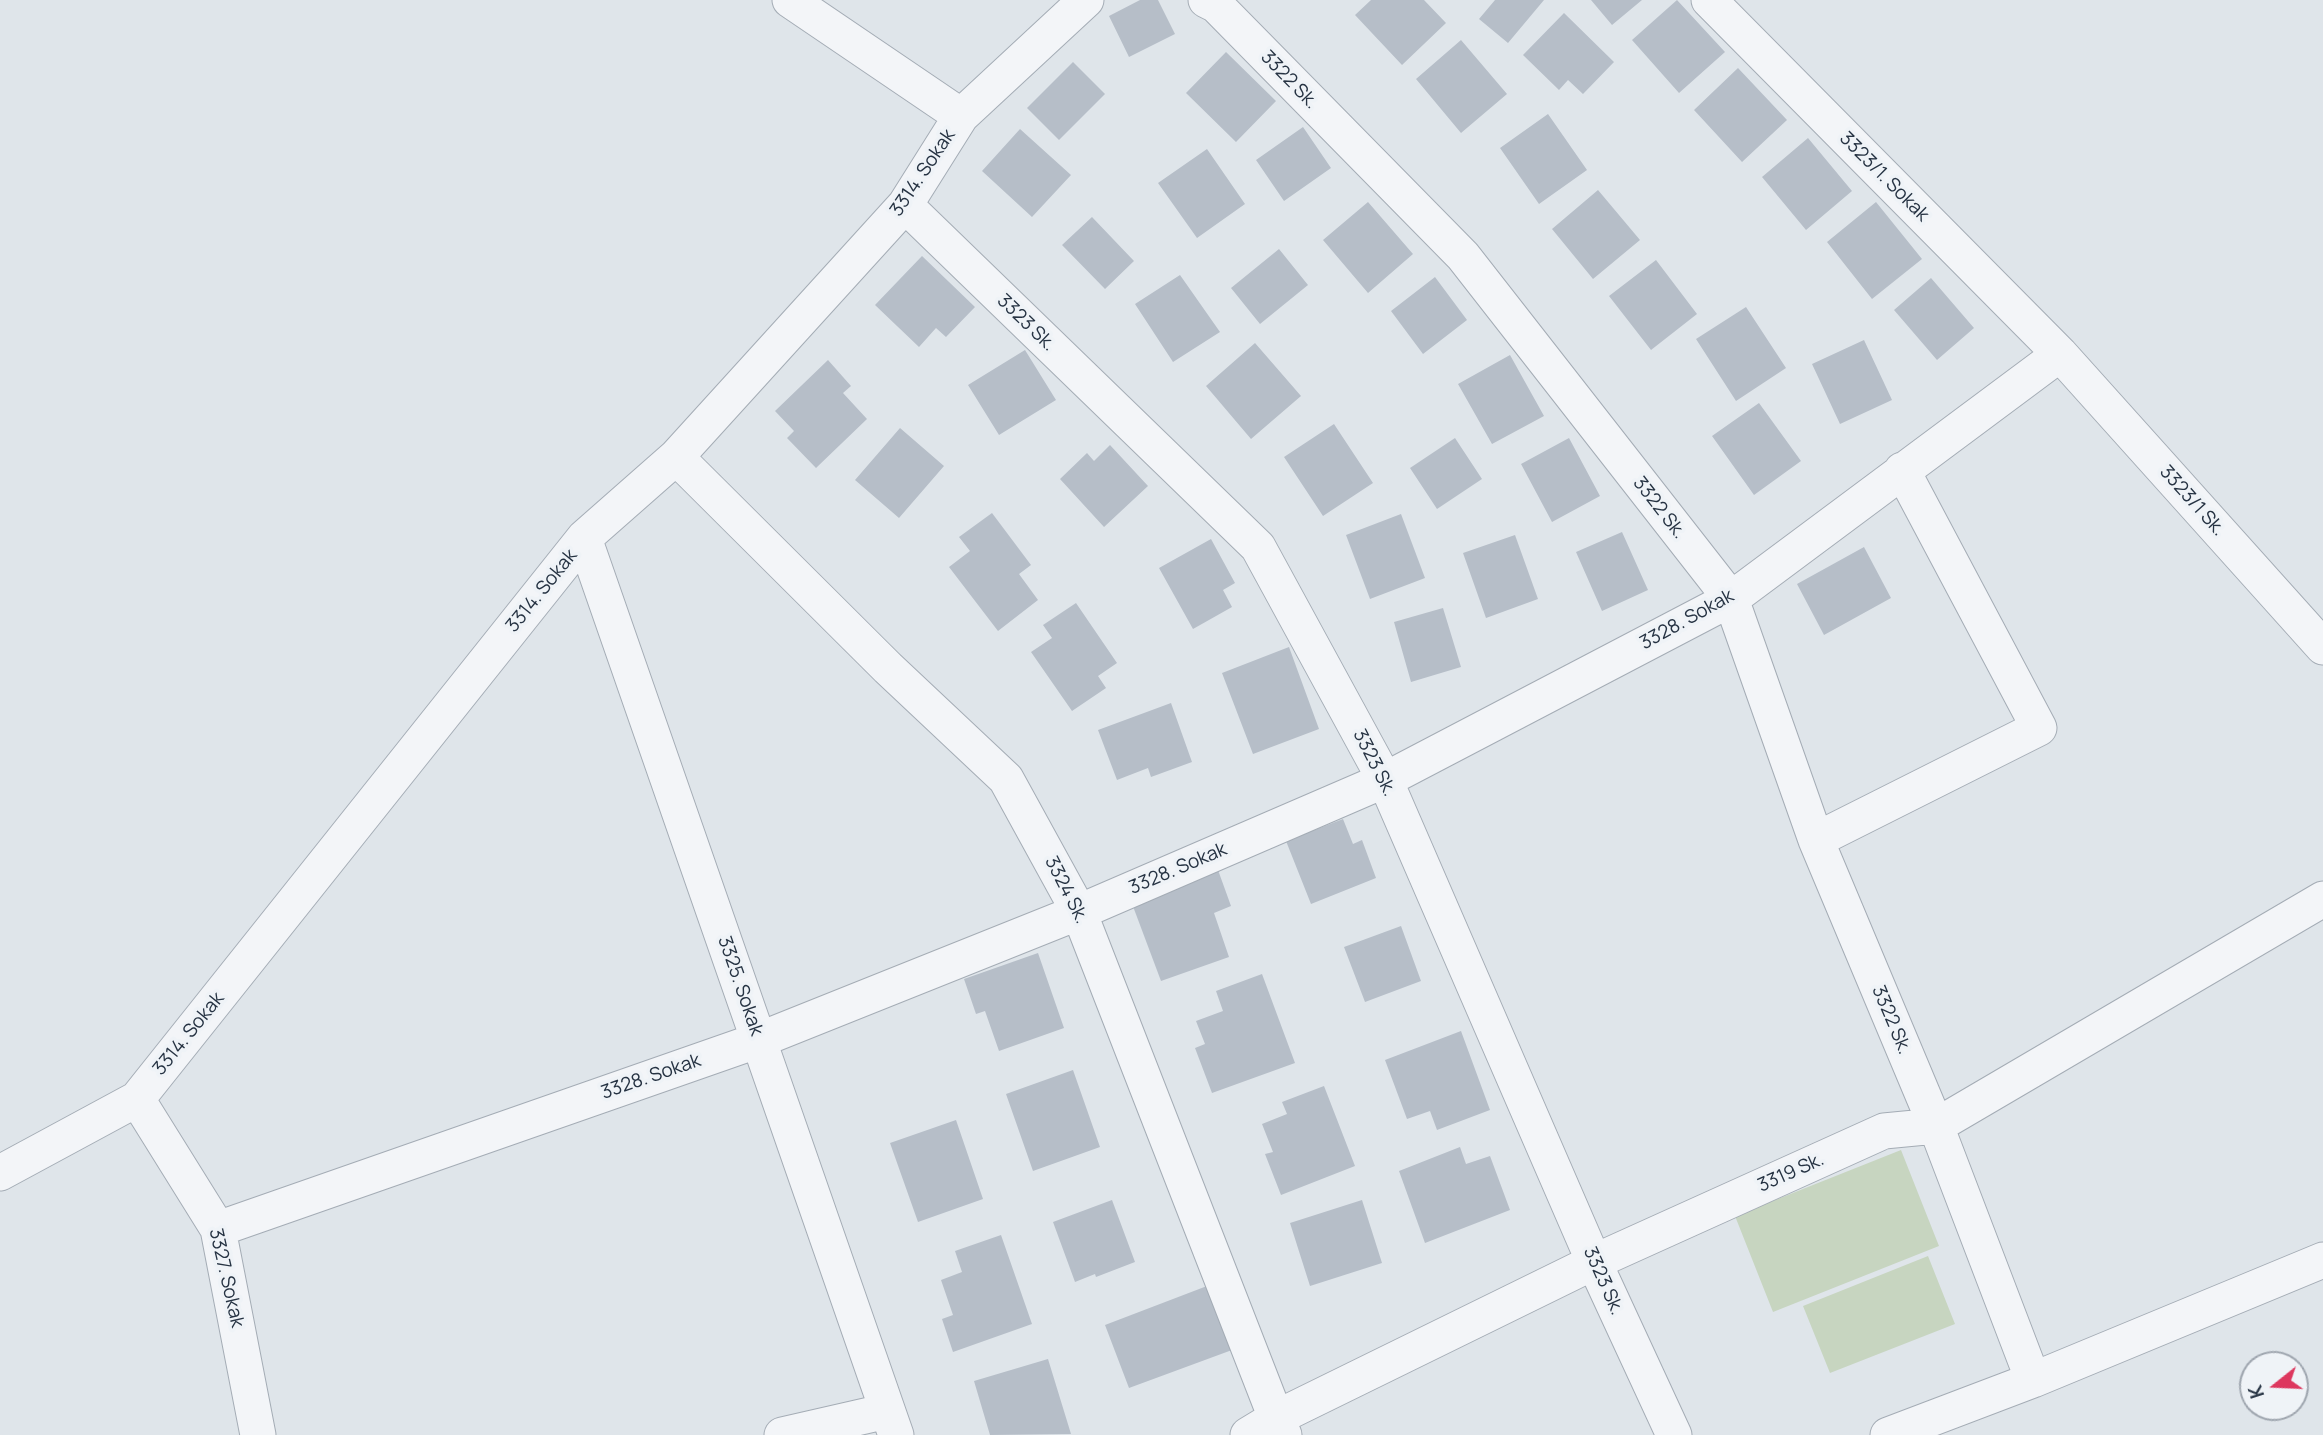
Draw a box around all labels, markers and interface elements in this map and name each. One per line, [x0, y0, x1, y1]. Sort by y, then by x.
street label: 3322 Sk. [1256, 46, 1322, 114]
street label: 3314. Sokak [886, 125, 960, 221]
street label: 3323/1. Sokak [1834, 127, 1934, 227]
street label: 3323 Sk. [992, 290, 1060, 356]
street label: 3323/1 Sk. [2154, 461, 2230, 541]
street label: 3322 Sk. [1628, 472, 1690, 544]
street label: 3314. Sokak [502, 545, 582, 637]
street label: 3328. Sokak [1636, 585, 1738, 655]
street label: 3323 Sk. [1347, 726, 1401, 800]
street label: 3328. Sokak [1126, 838, 1230, 900]
street label: 3324 Sk. [1039, 853, 1093, 927]
street label: 3325. Sokak [712, 933, 768, 1039]
street label: 3322 Sk. [1866, 982, 1916, 1058]
street label: 3314. Sokak [149, 988, 229, 1080]
street label: 3328. Sokak [598, 1049, 704, 1105]
street label: 3319 Sk. [1754, 1148, 1828, 1198]
street label: 3327. Sokak [204, 1226, 248, 1330]
street label: 3323 Sk. [1578, 1243, 1628, 1319]
north arrow [2239, 1351, 2309, 1421]
text: K [2242, 1382, 2270, 1402]

